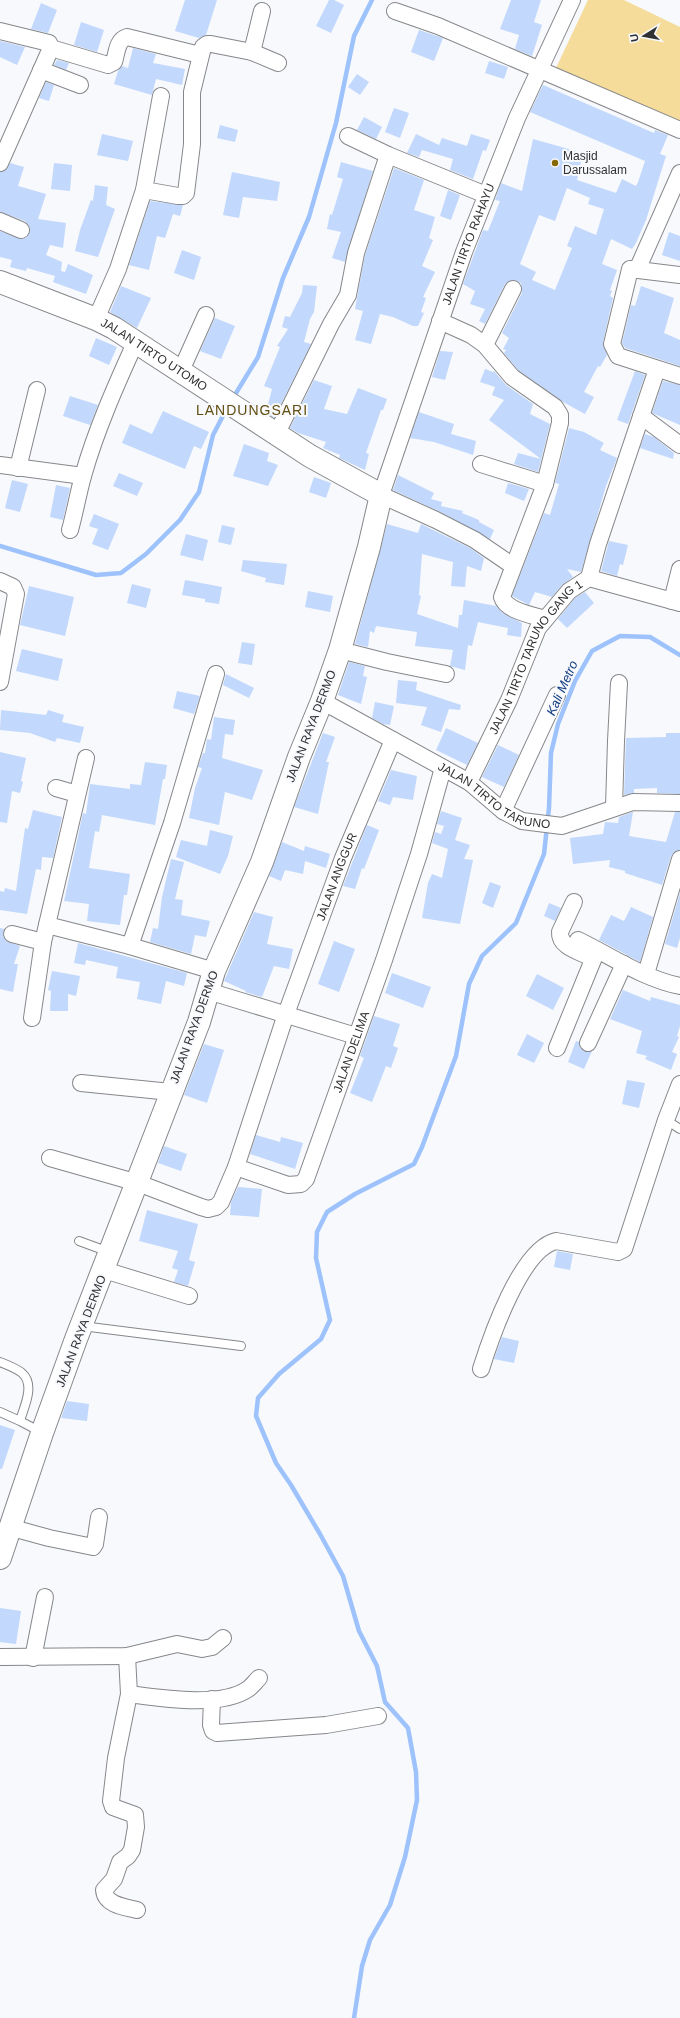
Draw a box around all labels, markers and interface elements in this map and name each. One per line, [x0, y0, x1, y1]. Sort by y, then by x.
north arrow [624, 16, 664, 56]
text: U [628, 33, 641, 43]
place label: Masjid Darussalam [563, 149, 627, 177]
marker: Masjid Darussalam [550, 158, 560, 168]
street label: JALAN TIRTO RAHAYU [439, 181, 497, 307]
street label: JALAN TIRTO UTOMO [98, 315, 210, 394]
district label: LANDUNGSARI [196, 402, 308, 418]
street label: JALAN TIRTO TARUNO GANG 1 [486, 577, 585, 736]
water label: Kali Metro [543, 658, 581, 718]
street label: JALAN RAYA DERMO [283, 668, 339, 784]
street label: JALAN TIRTO TARUNO [436, 759, 551, 831]
street label: JALAN ANGGUR [314, 830, 360, 922]
street label: JALAN RAYA DERMO [167, 969, 221, 1085]
street label: JALAN DELIMA [330, 1009, 372, 1095]
street label: JALAN RAYA DERMO [53, 1273, 109, 1389]

